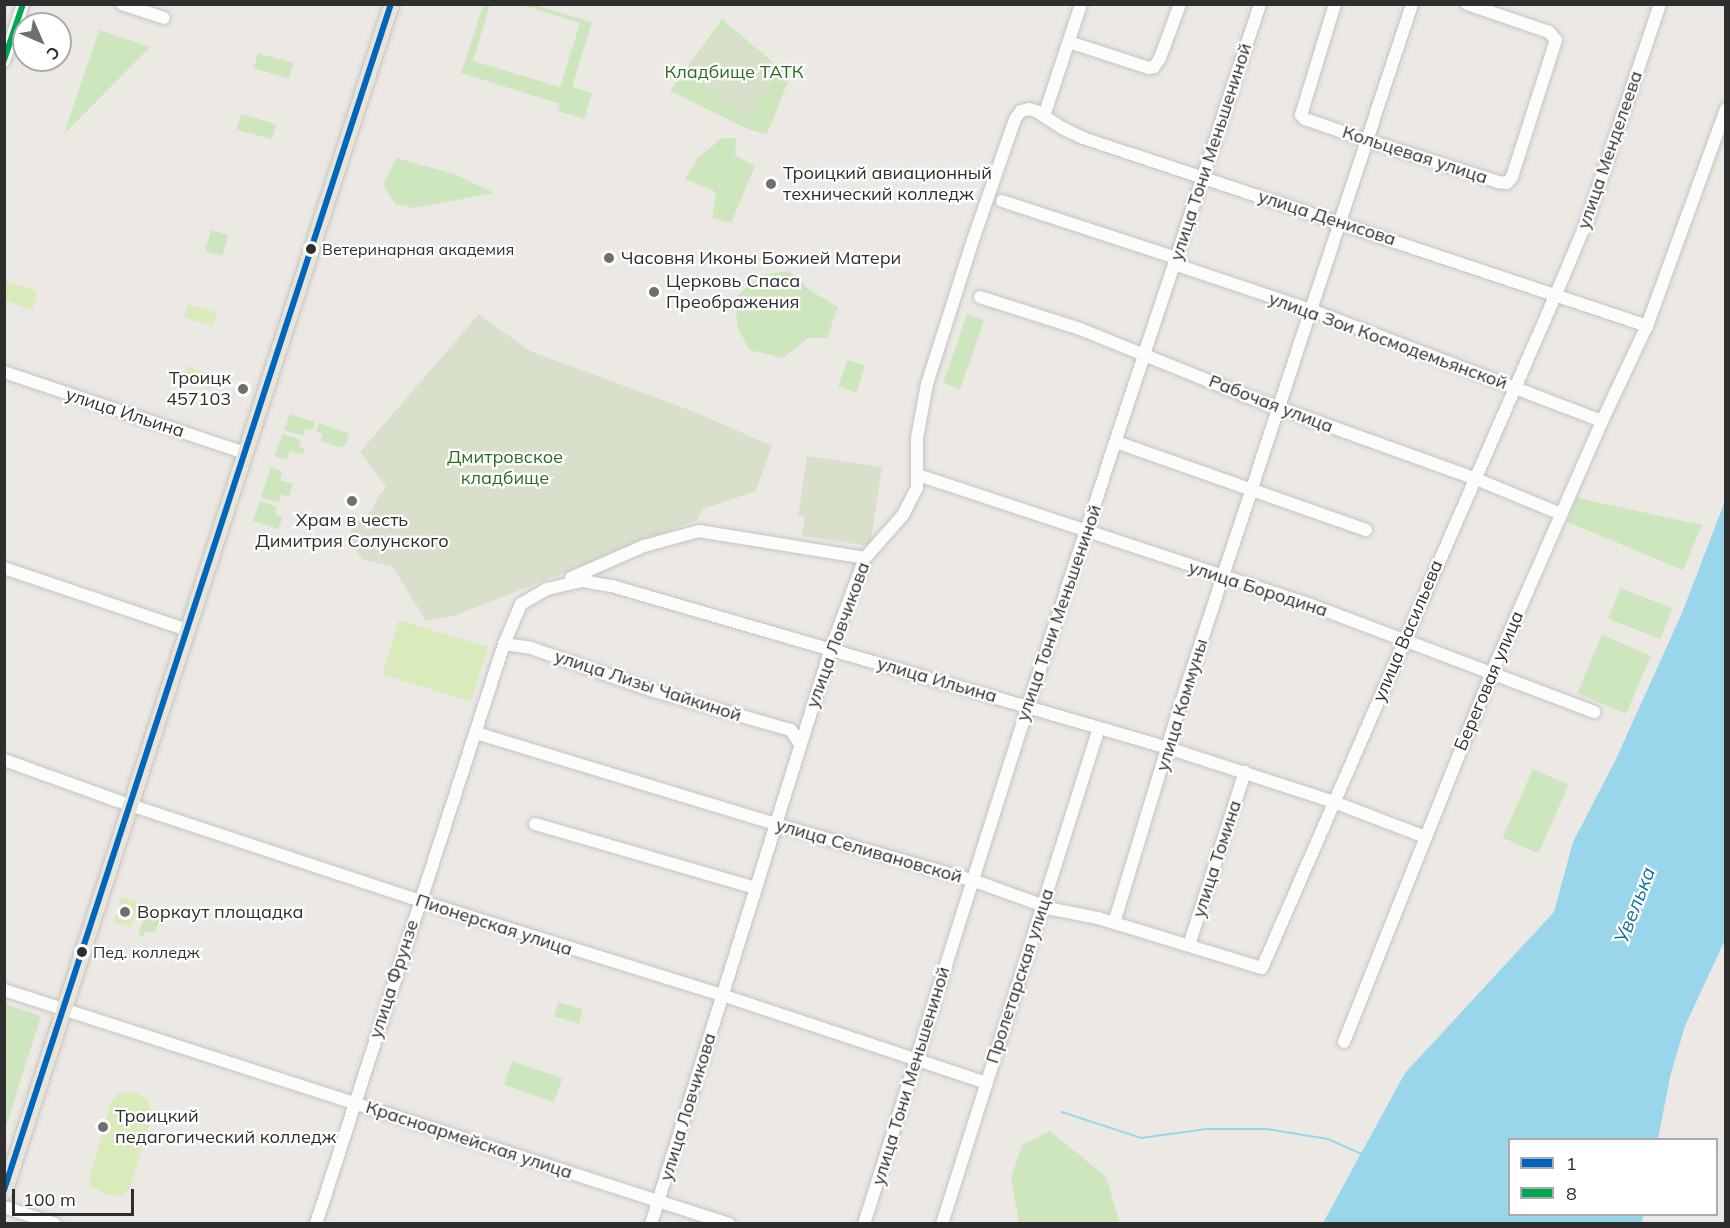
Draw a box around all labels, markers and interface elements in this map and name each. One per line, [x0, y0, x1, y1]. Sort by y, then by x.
north arrow [12, 12, 72, 72]
street label: улица Тони Меньшениной [1166, 41, 1256, 263]
text: С [42, 42, 64, 64]
park label: Кладбище ТАТК [664, 61, 804, 83]
street label: улица Менделеева [1573, 68, 1647, 232]
street label: Кольцевая улица [1340, 121, 1490, 189]
place label: Троицкий авиационный технический колледж [783, 163, 992, 206]
marker: Троицкий авиационный технический колледж [764, 177, 778, 191]
street label: улица Денисова [1255, 186, 1399, 250]
place label: Ветеринарная академия [322, 239, 514, 259]
marker: Ветеринарная академия [305, 243, 317, 255]
place label: Часовня Иконы Божией Матери [621, 247, 901, 269]
marker: Часовня Иконы Божией Матери [602, 251, 616, 265]
place label: Церковь Спаса Преображения [666, 271, 800, 314]
marker: Церковь Спаса Преображения [647, 285, 661, 299]
street label: улица Зои Космодемьянской [1266, 288, 1510, 394]
place label: Троицк 457103 [166, 368, 231, 410]
street label: Рабочая улица [1206, 370, 1336, 438]
marker: Троицк 457103 [236, 382, 250, 396]
street label: улица Ильина [63, 384, 187, 442]
park label: Дмитровское кладбище [447, 447, 563, 490]
marker: Храм в честь Димитрия Солунского [345, 494, 359, 508]
street label: улица Тони Меньшениной [1012, 502, 1106, 724]
place label: Храм в честь Димитрия Солунского [255, 510, 449, 552]
street label: улица Бородина [1186, 556, 1330, 622]
street label: улица Васильева [1368, 557, 1448, 705]
street label: улица Ловчикова [802, 559, 874, 711]
street label: Береговая улица [1450, 608, 1528, 754]
street label: улица Коммуны [1152, 636, 1212, 774]
street label: улица Лизы Чайкиной [552, 646, 744, 726]
street label: улица Ильина [875, 653, 999, 707]
street label: улица Томина [1188, 798, 1246, 920]
street label: улица Селивановской [773, 814, 965, 888]
water label: Увелька [1608, 863, 1660, 947]
street label: Пролетарская улица [982, 886, 1058, 1066]
street label: Пионерская улица [413, 889, 575, 961]
place label: Воркаут площадка [137, 901, 304, 923]
marker: Воркаут площадка [118, 905, 132, 919]
street label: улица Фрунзе [365, 917, 423, 1041]
place label: Пед. колледж [93, 942, 200, 962]
marker: Пед. колледж [76, 946, 88, 958]
street label: улица Тони Меньшениной [867, 964, 955, 1188]
street label: улица Ловчикова [655, 1030, 721, 1184]
street label: Красноармейская улица [363, 1096, 575, 1184]
place label: Троицкий педагогический колледж [115, 1106, 336, 1148]
marker: Троицкий педагогический колледж [96, 1120, 110, 1134]
legend [1508, 1138, 1718, 1216]
text: 1 [1566, 1152, 1577, 1175]
scale bar [15, 1177, 136, 1215]
text: 8 [1566, 1182, 1577, 1205]
text: 100 m [23, 1188, 76, 1211]

